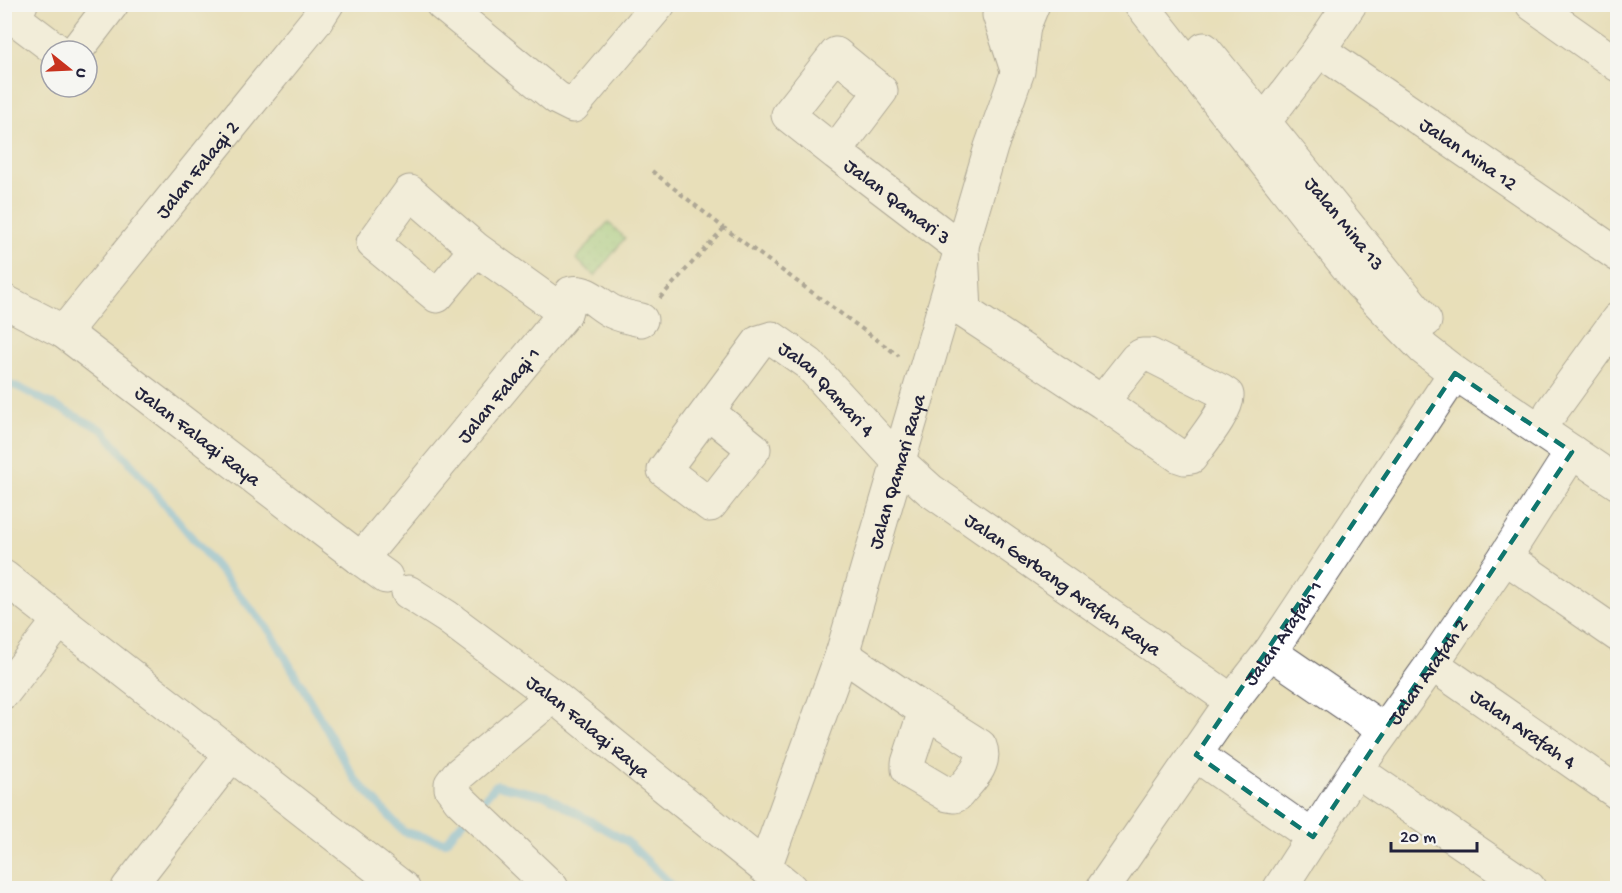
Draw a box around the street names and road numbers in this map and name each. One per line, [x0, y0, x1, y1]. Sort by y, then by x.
street label: Jalan Mina 12 [1414, 114, 1520, 197]
street label: Jalan Falaqi 2 [152, 117, 246, 225]
street label: Jalan Qamari 3 [838, 155, 954, 251]
street label: Jalan Mina 13 [1298, 174, 1387, 276]
street label: Jalan Qamari 4 [773, 338, 878, 443]
street label: Jalan Falaqi 1 [454, 344, 547, 449]
street label: Jalan Falaqi Raya [129, 382, 265, 494]
street label: Jalan Qamari Raya [865, 391, 933, 552]
street label: Jalan Gerbang Arafah Raya [959, 510, 1165, 663]
street label: Jalan Arafah 1 [1240, 578, 1329, 691]
street label: Jalan Arafah 2 [1384, 615, 1474, 730]
street label: Jalan Falaqi Raya [520, 672, 654, 785]
street label: Jalan Arafah 4 [1465, 686, 1580, 776]

